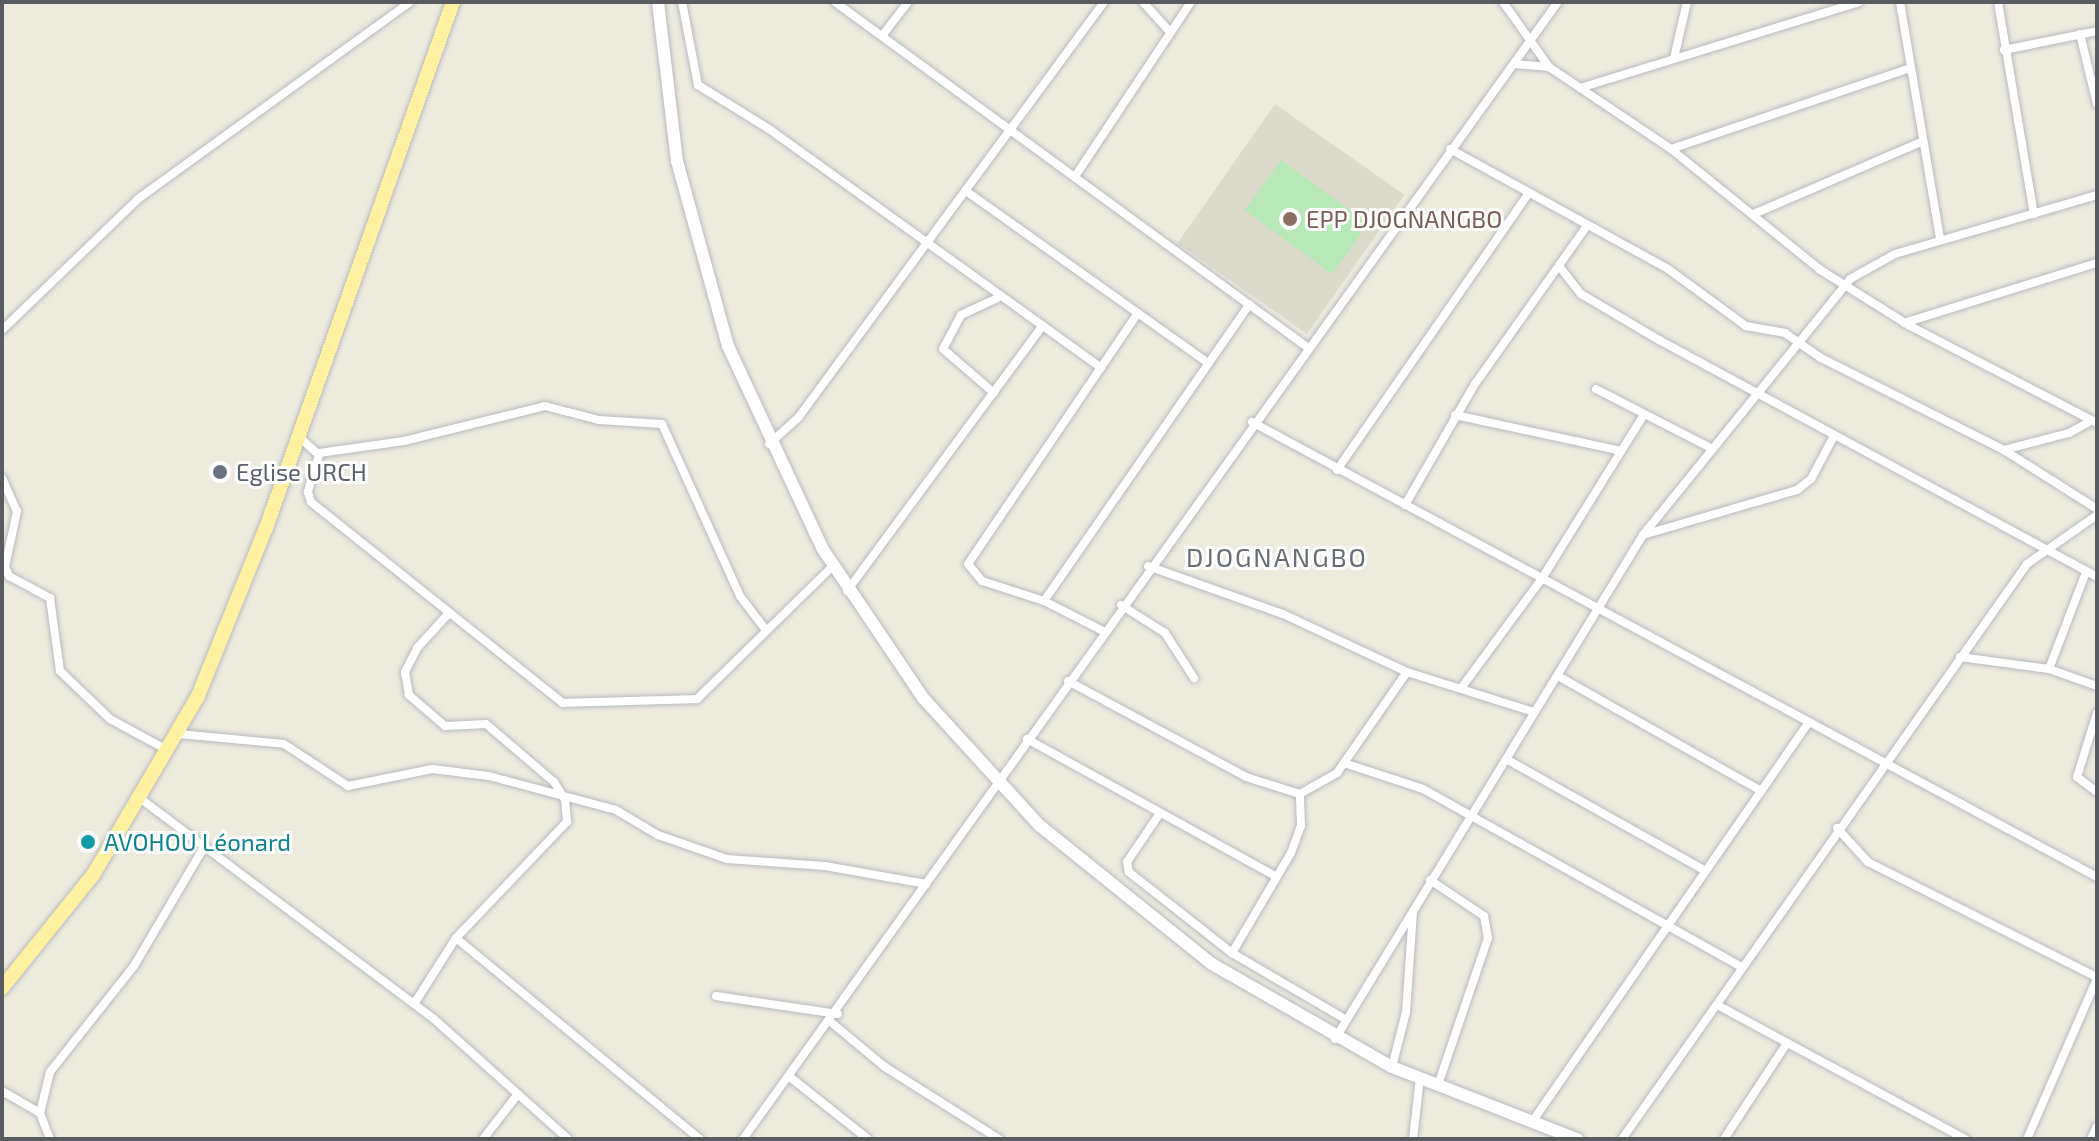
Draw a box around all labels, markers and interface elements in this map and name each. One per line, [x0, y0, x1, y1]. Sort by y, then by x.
place label: EPP DJOGNANGBO [1306, 205, 1503, 233]
marker: EPP DJOGNANGBO [1281, 210, 1299, 228]
place label: Eglise URCH [236, 458, 367, 486]
marker: Eglise URCH [211, 463, 229, 481]
district label: DJOGNANGBO [1186, 541, 1368, 573]
place label: AVOHOU Léonard [104, 828, 291, 856]
marker: AVOHOU Léonard [79, 833, 97, 851]

